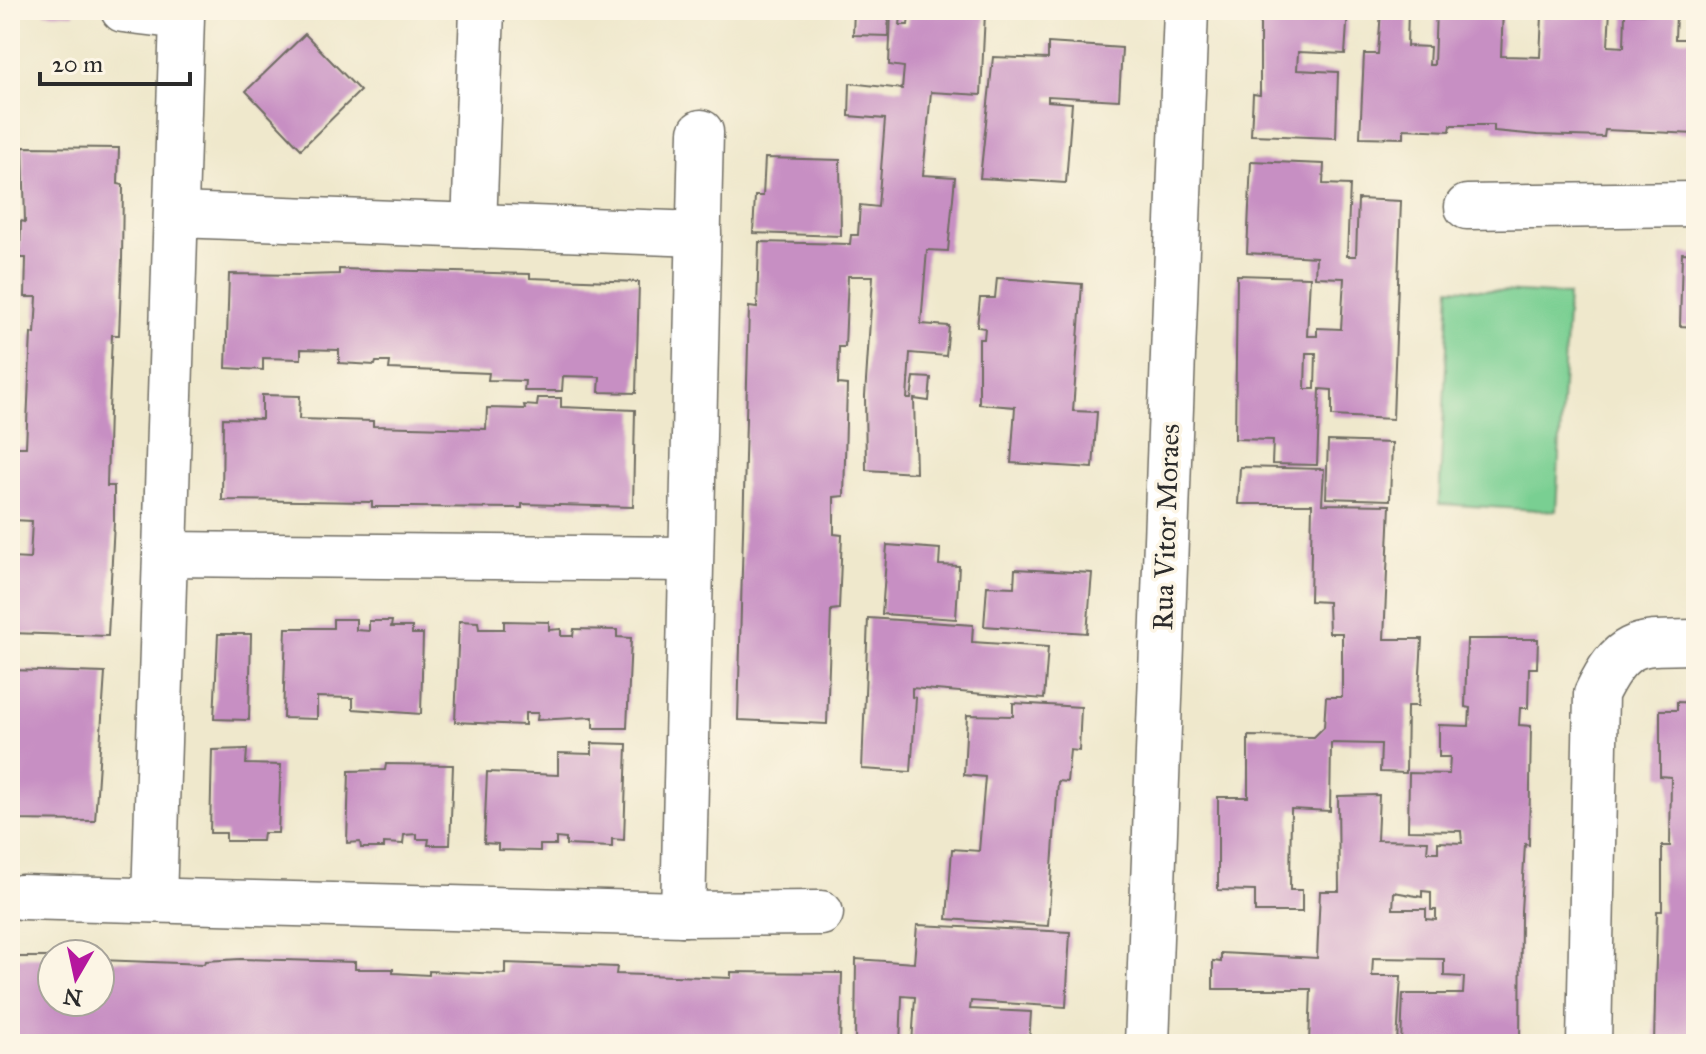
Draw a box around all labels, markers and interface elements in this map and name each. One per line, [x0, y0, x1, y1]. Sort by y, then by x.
scale bar [40, 36, 190, 86]
text: 20 m [52, 49, 103, 79]
street label: Rua Vitor Moraes [1145, 423, 1187, 631]
north arrow [36, 938, 116, 1018]
text: N [61, 982, 84, 1012]

